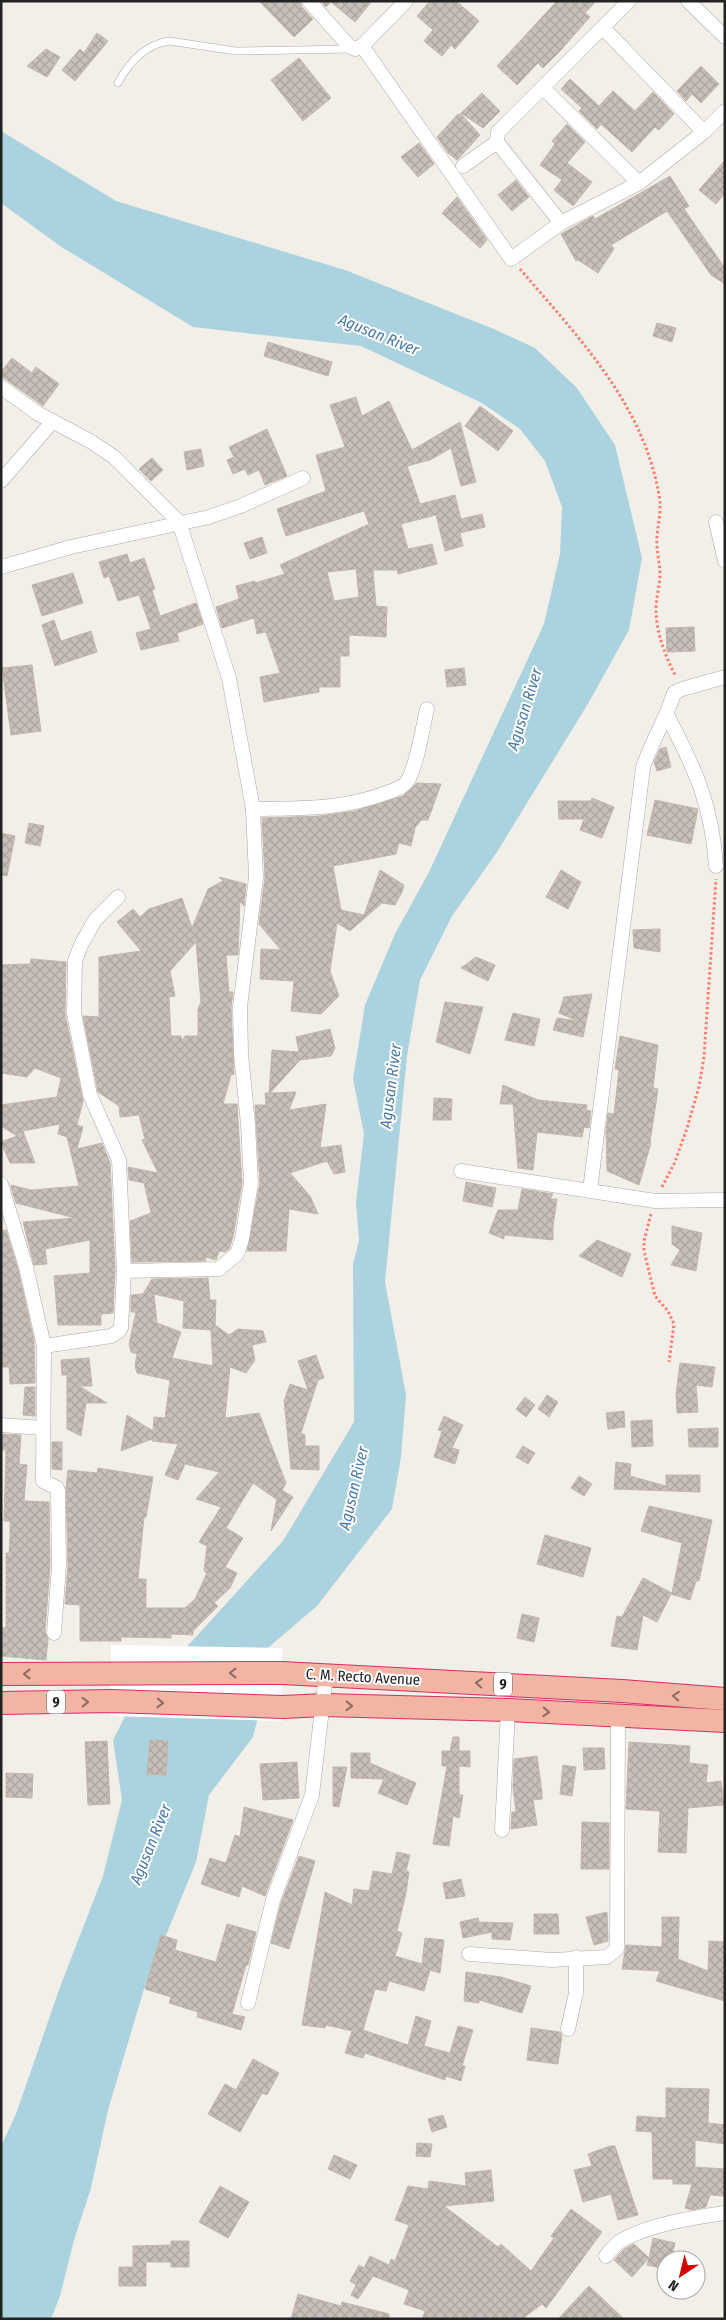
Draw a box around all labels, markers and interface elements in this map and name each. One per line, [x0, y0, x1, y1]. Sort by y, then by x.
water label: Agusan River [335, 309, 422, 359]
water label: Agusan River [503, 665, 546, 754]
water label: Agusan River [376, 1042, 405, 1130]
water label: Agusan River [334, 1444, 372, 1533]
street label: C. M. Recto Avenue [305, 1665, 421, 1689]
one-way arrow [229, 1668, 236, 1678]
one-way arrow [23, 1669, 30, 1679]
road number: 9 [494, 1672, 512, 1696]
one-way arrow [475, 1678, 483, 1689]
road number: 9 [47, 1690, 65, 1714]
one-way arrow [672, 1690, 680, 1701]
one-way arrow [81, 1696, 89, 1707]
one-way arrow [157, 1697, 165, 1708]
one-way arrow [345, 1701, 353, 1711]
one-way arrow [542, 1707, 550, 1717]
water label: Agusan River [125, 1801, 175, 1888]
north arrow [656, 2250, 706, 2300]
text: N [666, 2276, 682, 2295]

